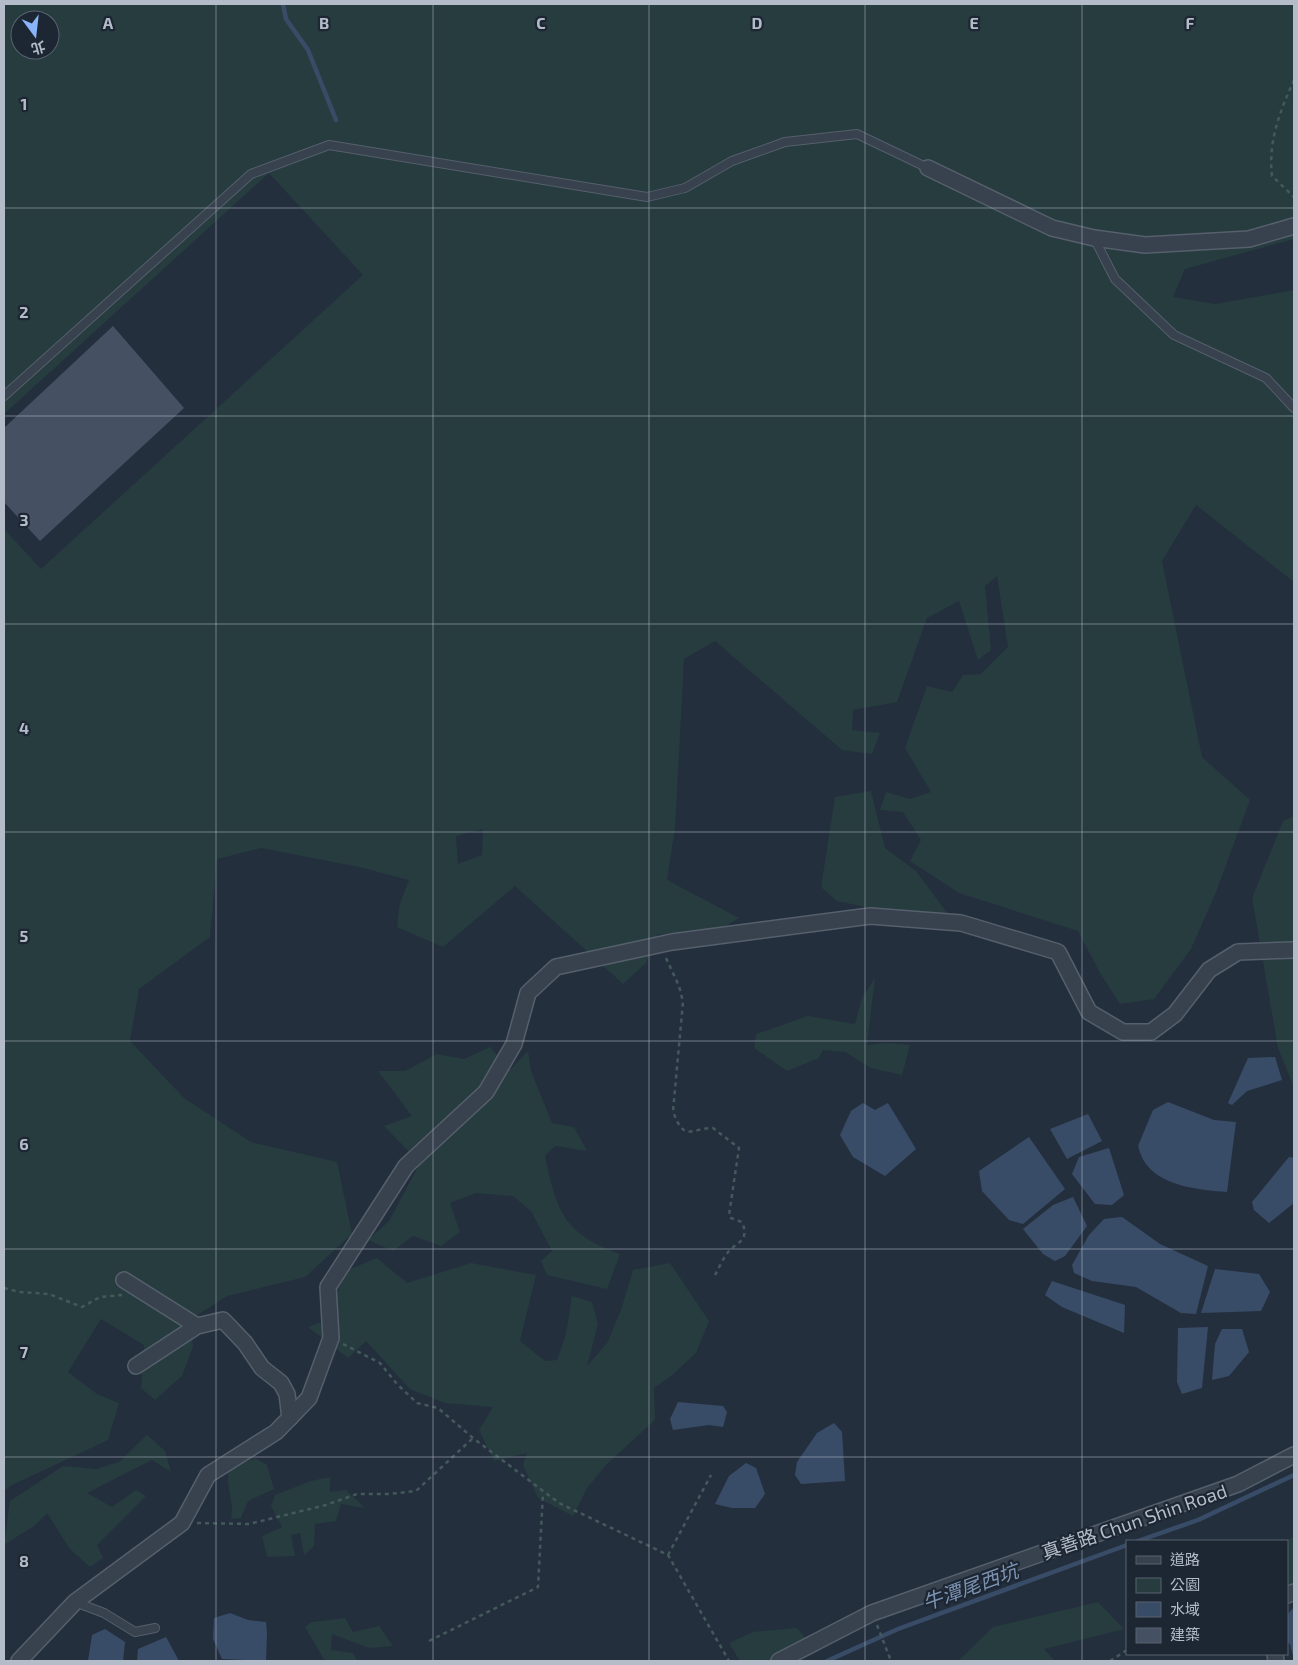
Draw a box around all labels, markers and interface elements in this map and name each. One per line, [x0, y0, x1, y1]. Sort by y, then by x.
north arrow [10, 10, 60, 60]
text: A [103, 13, 114, 32]
text: B [319, 13, 329, 32]
text: C [536, 13, 546, 32]
text: D [752, 13, 763, 32]
text: E [969, 13, 979, 32]
text: F [1186, 13, 1195, 32]
text: 北 [30, 38, 47, 58]
text: 1 [21, 94, 27, 113]
text: 2 [19, 302, 29, 321]
text: 3 [19, 510, 29, 529]
text: 4 [19, 718, 29, 737]
text: 5 [20, 926, 29, 945]
text: 6 [19, 1134, 29, 1153]
text: 7 [20, 1342, 29, 1361]
street label: 真善路 Chun Shin Road [1038, 1478, 1230, 1564]
legend [1126, 1540, 1288, 1655]
text: 道路 [1170, 1550, 1200, 1568]
text: 8 [19, 1551, 29, 1570]
water label: 牛潭尾西坑 [919, 1557, 1024, 1614]
text: 公園 [1170, 1575, 1200, 1593]
text: 水域 [1170, 1600, 1200, 1618]
text: 建築 [1170, 1625, 1200, 1643]

